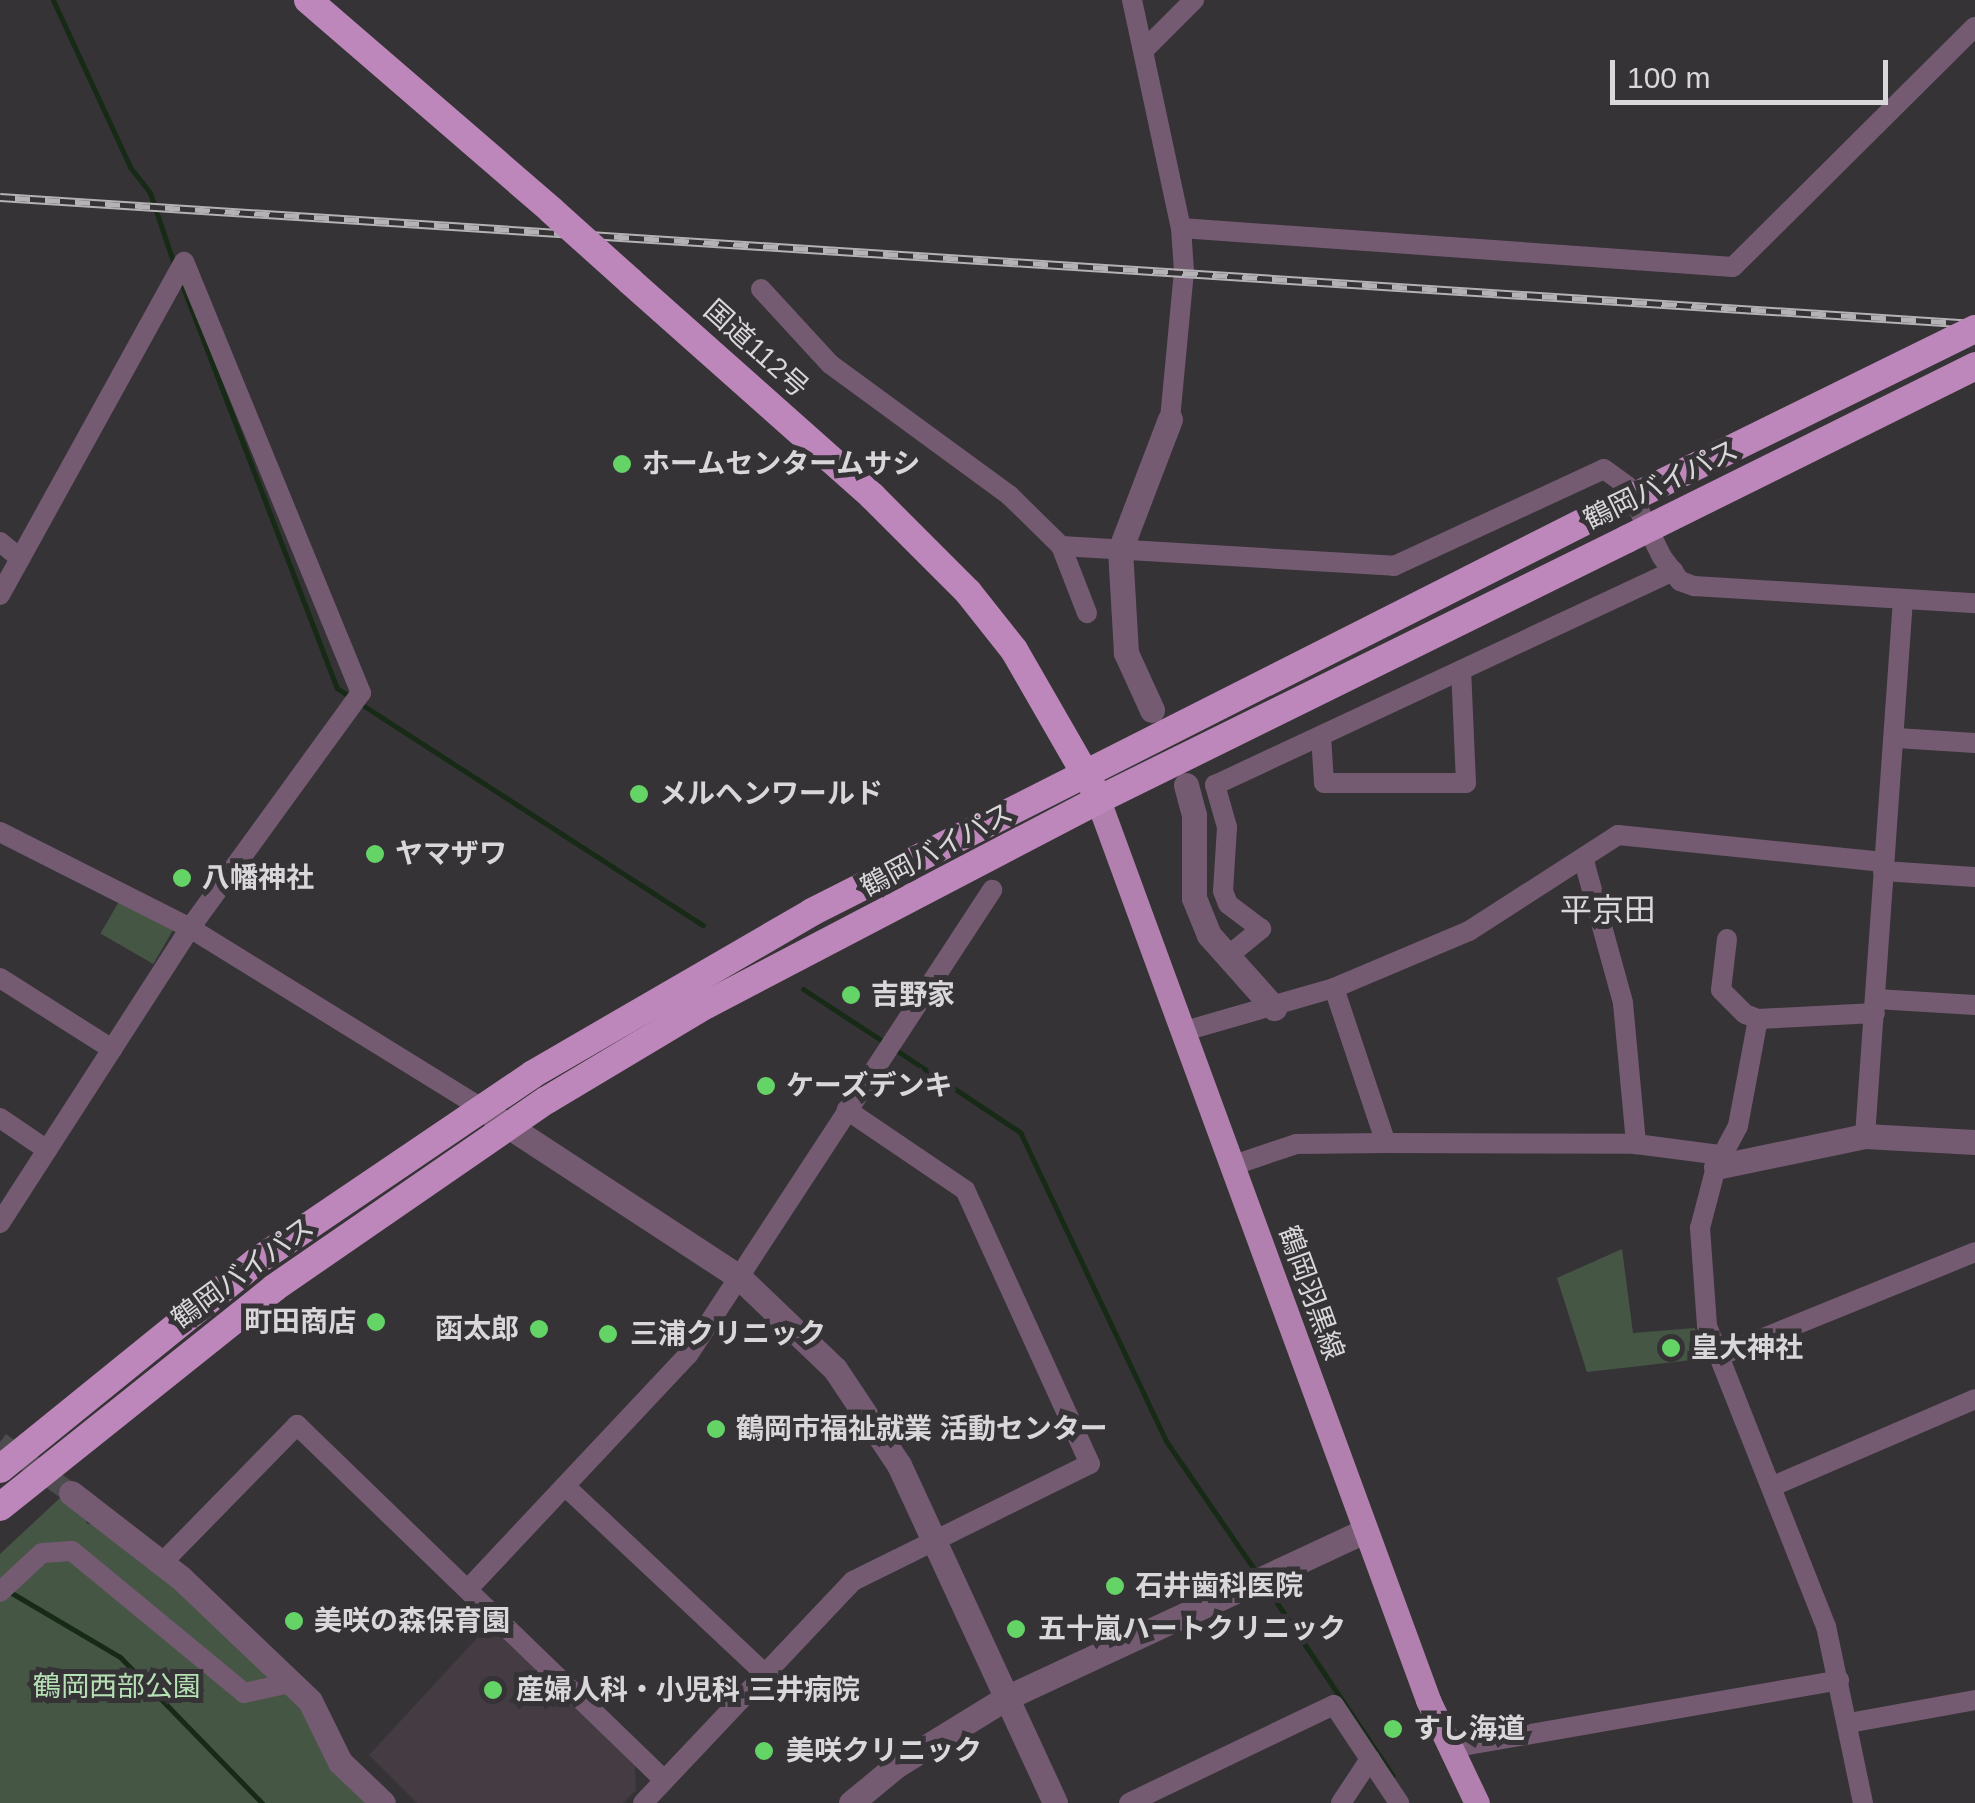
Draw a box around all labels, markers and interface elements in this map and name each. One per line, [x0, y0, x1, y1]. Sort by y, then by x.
scale bar [1615, 40, 1892, 102]
text: 100 m [1627, 61, 1710, 94]
street label: 国道112号 [697, 293, 815, 405]
street label: 鶴岡バイパス [1578, 433, 1744, 537]
place label: ホームセンタームサシ [642, 447, 922, 481]
marker: ホームセンタームサシ [611, 453, 633, 475]
place label: メルヘンワールド [659, 777, 883, 811]
marker: メルヘンワールド [628, 783, 650, 805]
street label: 鶴岡バイパス [855, 796, 1019, 904]
place label: ヤマザワ [395, 837, 507, 871]
marker: ヤマザワ [364, 843, 386, 865]
place label: 八幡神社 [202, 861, 314, 895]
marker: 八幡神社 [171, 867, 193, 889]
district label: 平京田 [1560, 891, 1656, 929]
place label: 吉野家 [871, 978, 955, 1012]
marker: 吉野家 [840, 984, 862, 1006]
place label: ケーズデンキ [786, 1069, 954, 1103]
marker: ケーズデンキ [755, 1075, 777, 1097]
street label: 鶴岡バイパス [165, 1210, 321, 1336]
street label: 鶴岡羽黒線 [1271, 1221, 1351, 1365]
place label: 町田商店 [244, 1305, 356, 1339]
marker: 町田商店 [365, 1311, 387, 1333]
place label: 函太郎 [435, 1312, 519, 1346]
place label: 三浦クリニック [630, 1317, 826, 1351]
marker: 函太郎 [528, 1318, 550, 1340]
marker: 三浦クリニック [595, 1321, 621, 1347]
place label: 皇大神社 [1691, 1331, 1803, 1365]
marker: 皇大神社 [1660, 1337, 1682, 1359]
place label: 鶴岡市福祉就業 活動センター [736, 1412, 1108, 1446]
marker: 鶴岡市福祉就業 活動センター [705, 1418, 727, 1440]
place label: 石井歯科医院 [1135, 1569, 1303, 1603]
marker: 石井歯科医院 [1104, 1575, 1126, 1597]
place label: 美咲の森保育園 [314, 1604, 510, 1638]
marker: 美咲の森保育園 [283, 1610, 305, 1632]
place label: 五十嵐ハートクリニック [1038, 1612, 1346, 1646]
marker: 五十嵐ハートクリニック [1003, 1616, 1029, 1642]
park label: 鶴岡西部公園 [33, 1670, 201, 1704]
place label: 産婦人科・小児科 三井病院 [516, 1673, 860, 1707]
marker: 産婦人科・小児科 三井病院 [480, 1677, 506, 1703]
place label: すし海道 [1413, 1712, 1525, 1746]
marker: すし海道 [1382, 1718, 1404, 1740]
place label: 美咲クリニック [786, 1734, 982, 1768]
marker: 美咲クリニック [751, 1738, 777, 1764]

